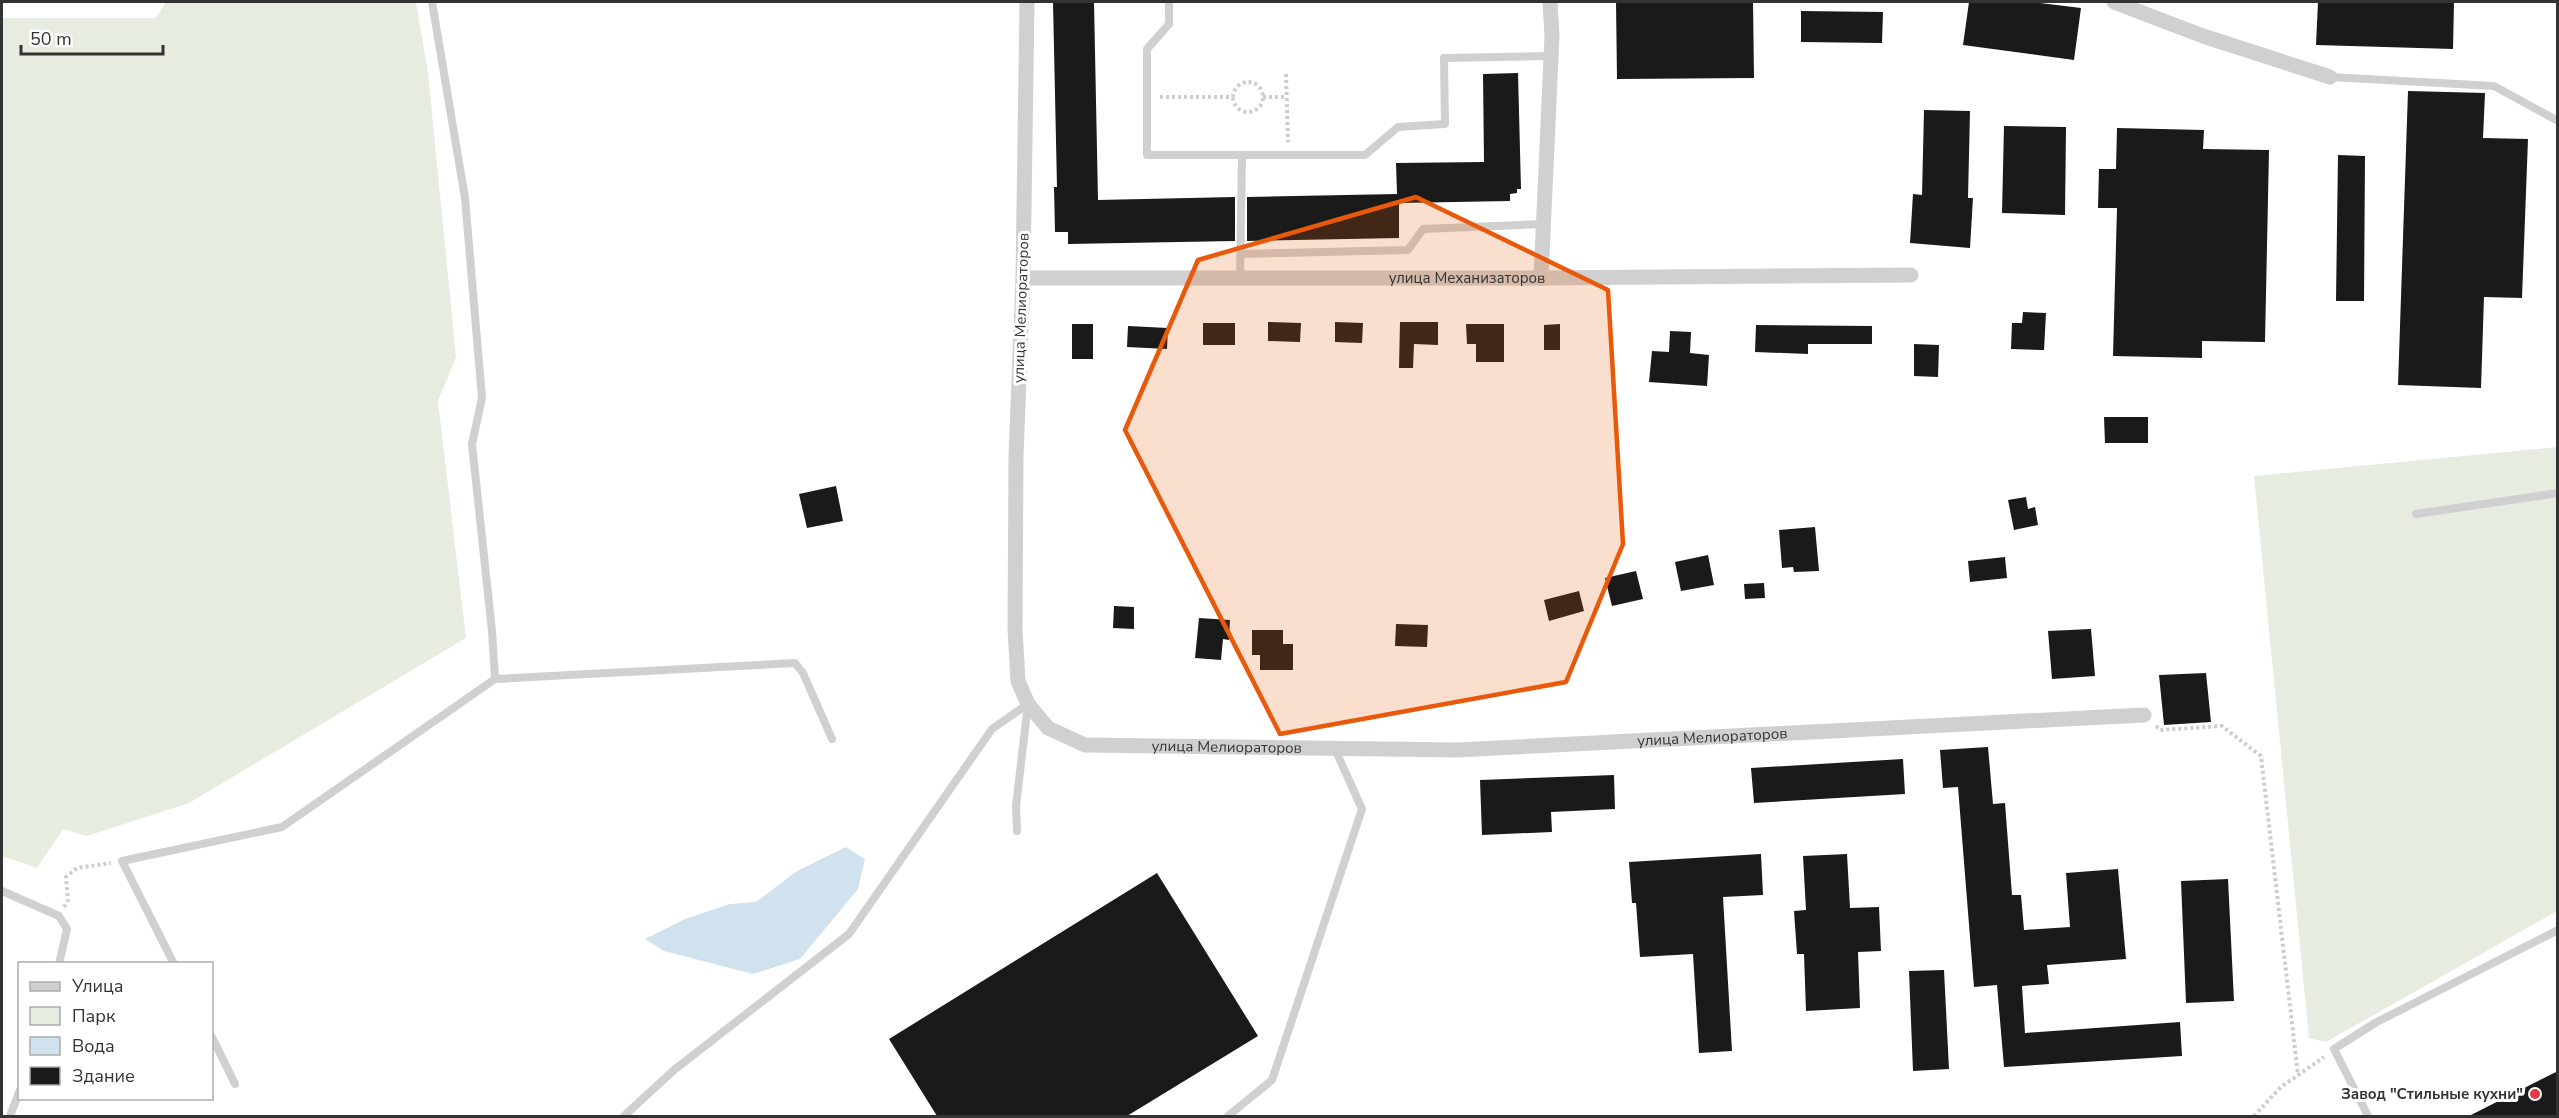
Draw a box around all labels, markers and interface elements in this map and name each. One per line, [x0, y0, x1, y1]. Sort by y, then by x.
scale bar [21, 18, 164, 56]
text: 50 m [30, 27, 72, 51]
street label: улица Мелиораторов [1008, 233, 1034, 383]
street label: улица Механизаторов [1389, 268, 1545, 288]
street label: улица Мелиораторов [1637, 723, 1788, 751]
street label: улица Мелиораторов [1151, 736, 1302, 758]
legend [18, 962, 213, 1100]
text: Улица [71, 974, 123, 998]
text: Парк [72, 1004, 116, 1028]
text: Вода [72, 1034, 115, 1058]
text: Здание [72, 1064, 135, 1088]
place label: Завод "Стильные кухни" [2341, 1084, 2523, 1104]
marker: Завод "Стильные кухни" [2528, 1087, 2542, 1101]

